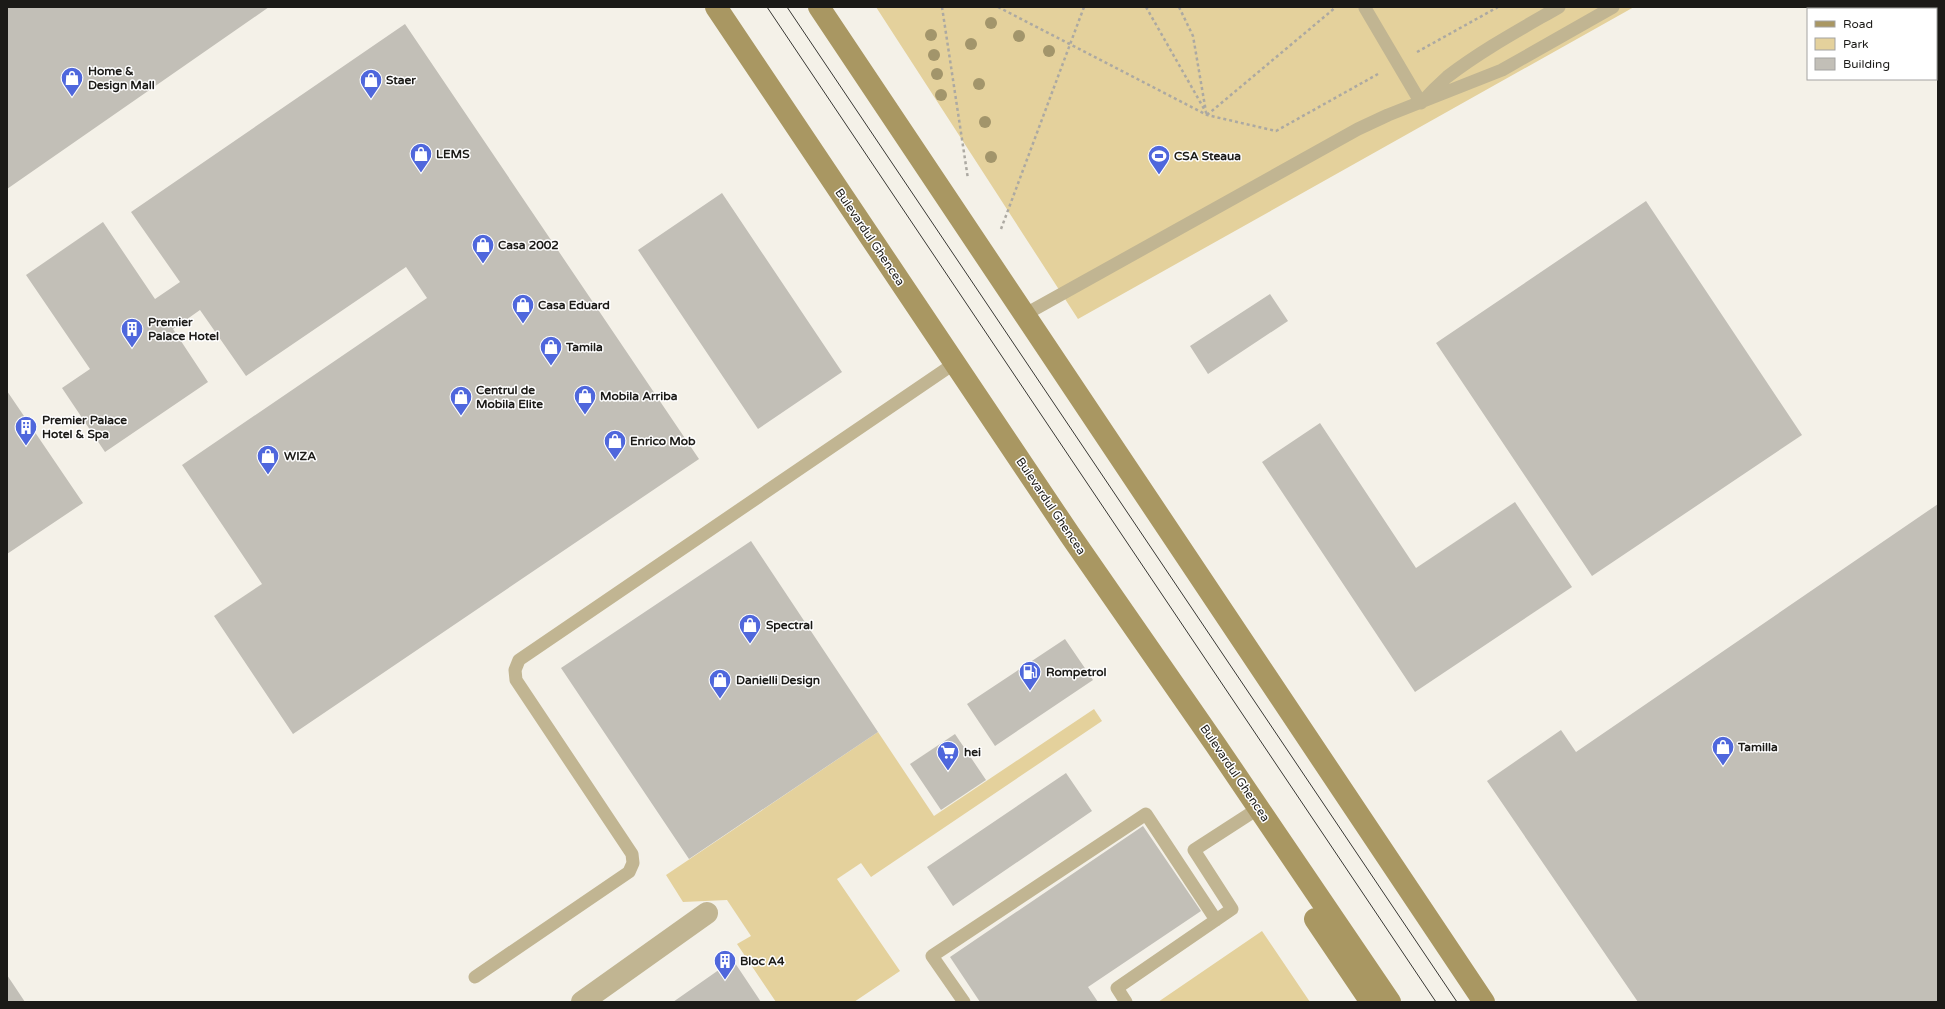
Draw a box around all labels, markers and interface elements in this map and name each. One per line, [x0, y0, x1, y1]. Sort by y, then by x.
legend [1807, 8, 1937, 80]
text: Road [1843, 17, 1873, 31]
text: Park [1843, 37, 1869, 51]
text: Building [1843, 57, 1890, 71]
place label: Home & Design Mall [88, 64, 155, 93]
shop icon: Home & Design Mall [59, 65, 85, 98]
shop icon: Staer [358, 67, 384, 100]
place label: Staer [386, 73, 416, 87]
shop icon: LEMS [408, 141, 434, 174]
sports icon: CSA Steaua [1146, 143, 1172, 176]
place label: LEMS [436, 147, 470, 161]
place label: CSA Steaua [1174, 149, 1241, 163]
street label: Bulevardul Ghencea [832, 186, 908, 288]
shop icon: Casa 2002 [470, 232, 496, 265]
place label: Casa 2002 [498, 238, 559, 252]
shop icon: Casa Eduard [510, 292, 536, 325]
place label: Casa Eduard [538, 298, 610, 312]
place label: Premier Palace Hotel [148, 315, 219, 343]
building icon: Premier Palace Hotel [119, 316, 145, 349]
shop icon: Tamila [538, 334, 564, 367]
place label: Tamila [565, 340, 603, 354]
place label: Centrul de Mobila Elite [476, 383, 543, 411]
shop icon: Mobila Arriba [572, 383, 598, 416]
shop icon: Centrul de Mobila Elite [448, 384, 474, 417]
place label: Mobila Arriba [600, 389, 678, 403]
place label: Premier Palace Hotel & Spa [42, 413, 127, 442]
building icon: Premier Palace Hotel & Spa [13, 414, 39, 447]
shop icon: Enrico Mob [602, 428, 628, 461]
place label: Enrico Mob [630, 434, 696, 448]
shop icon: WIZA [255, 443, 281, 476]
place label: WIZA [284, 449, 316, 463]
street label: Bulevardul Ghencea [1013, 455, 1089, 557]
shop icon: Spectral [737, 612, 763, 645]
place label: Spectral [766, 618, 813, 633]
fuel station icon: Rompetrol [1017, 659, 1043, 692]
place label: Rompetrol [1046, 665, 1107, 680]
shop icon: Danielli Design [707, 667, 733, 700]
place label: Danielli Design [736, 673, 820, 688]
street label: Bulevardul Ghencea [1197, 722, 1273, 824]
shop icon: Tamilla [1710, 734, 1736, 767]
supermarket icon: hei [935, 739, 961, 772]
place label: Tamilla [1737, 740, 1778, 754]
place label: hei [964, 745, 981, 759]
building icon: Bloc A4 [712, 948, 738, 981]
place label: Bloc A4 [740, 954, 785, 968]

